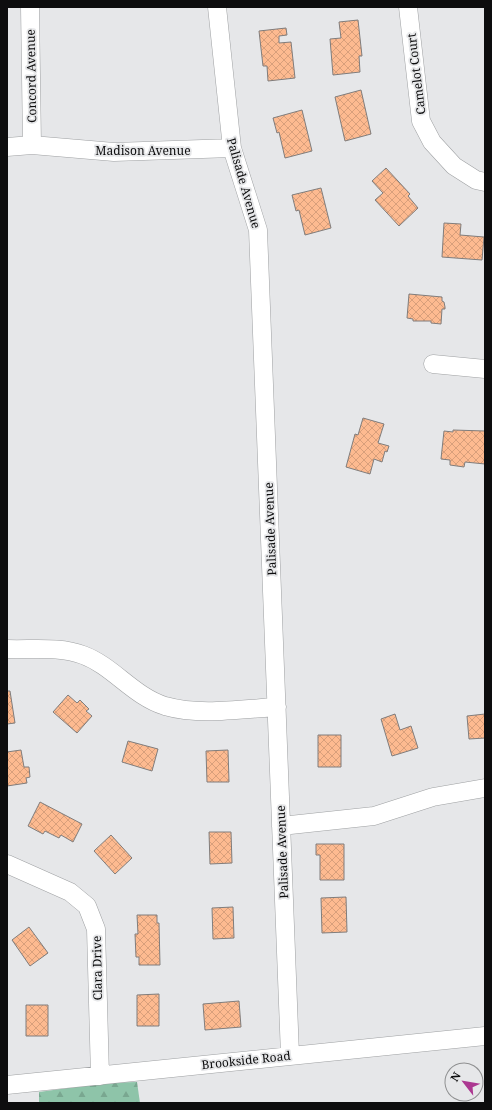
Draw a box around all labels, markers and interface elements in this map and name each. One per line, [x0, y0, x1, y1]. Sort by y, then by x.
street label: Concord Avenue [22, 29, 40, 123]
street label: Camelot Court [403, 32, 429, 116]
street label: Palisade Avenue [223, 136, 265, 230]
street label: Madison Avenue [95, 142, 191, 159]
street label: Palisade Avenue [260, 482, 280, 576]
street label: Palisade Avenue [272, 805, 292, 899]
street label: Clara Drive [88, 935, 106, 1001]
street label: Brookside Road [201, 1047, 292, 1073]
north arrow [444, 1062, 484, 1102]
text: N [446, 1069, 464, 1084]

